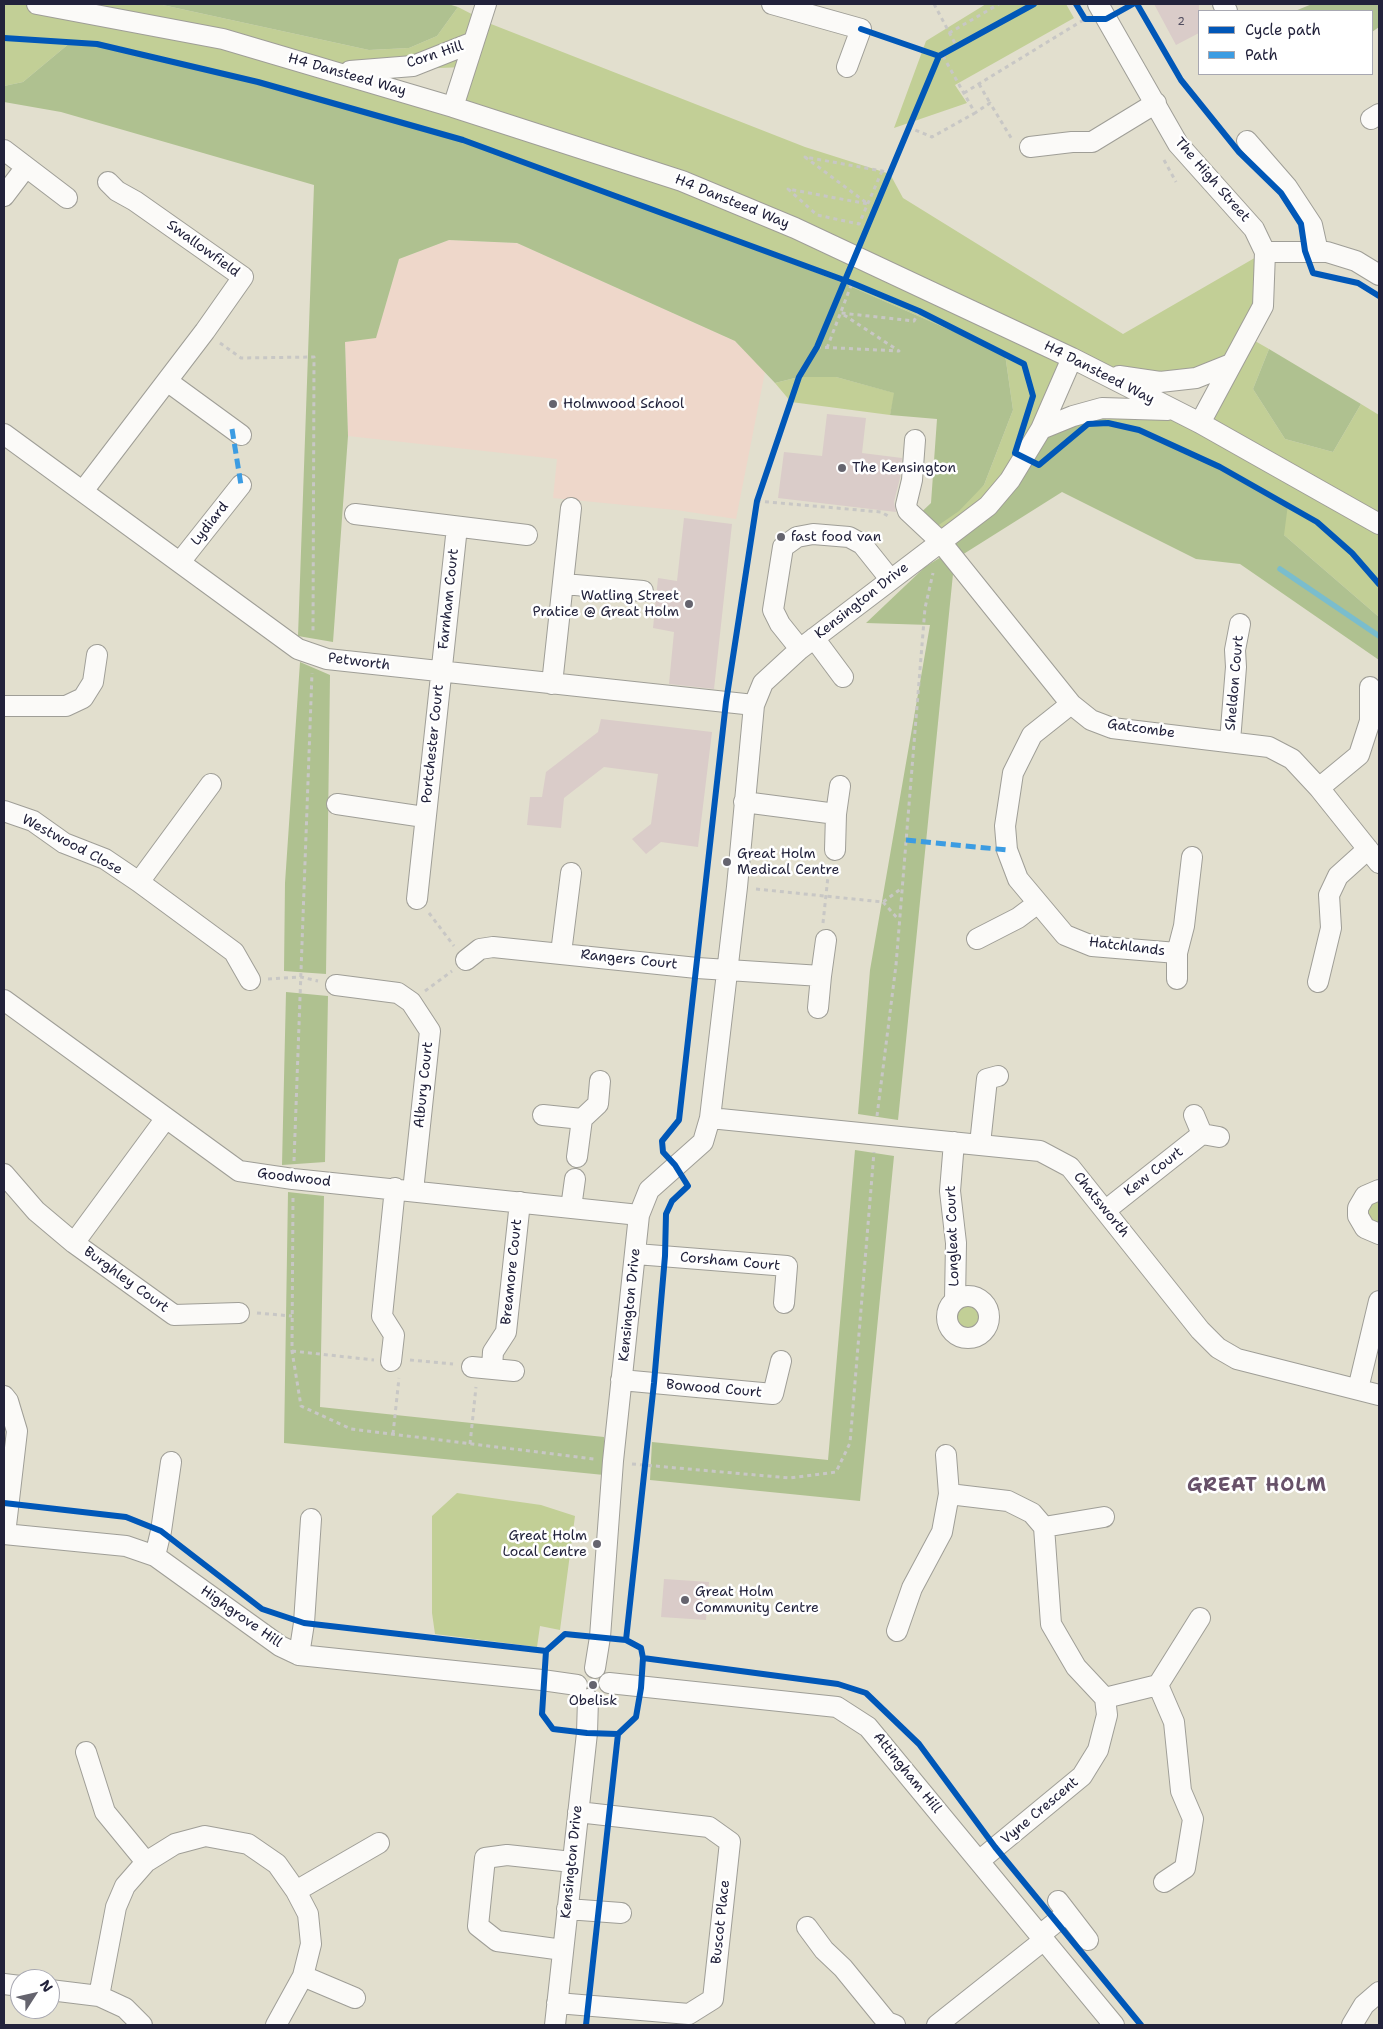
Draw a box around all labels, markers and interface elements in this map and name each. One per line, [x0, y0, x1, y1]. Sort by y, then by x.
legend [1198, 10, 1373, 75]
house number: 2 [1177, 15, 1185, 29]
text: Cycle path [1245, 20, 1321, 40]
street label: Corn Hill [405, 38, 465, 72]
text: Path [1245, 45, 1278, 65]
street label: H4 Dansteed Way [286, 50, 408, 100]
street label: The High Street [1171, 134, 1253, 226]
street label: H4 Dansteed Way [672, 171, 792, 233]
street label: Swallowfield [163, 217, 243, 281]
street label: H4 Dansteed Way [1041, 338, 1157, 408]
place label: Holmwood School [563, 396, 684, 412]
marker: Holmwood School [547, 398, 559, 410]
place label: The Kensington [852, 460, 956, 476]
marker: The Kensington [836, 462, 848, 474]
street label: Lydiard [188, 499, 232, 549]
place label: fast food van [791, 529, 881, 545]
marker: fast food van [775, 531, 787, 543]
street label: Farnham Court [435, 548, 463, 650]
street label: Kensington Drive [812, 559, 912, 643]
place label: Watling Street Pratice @ Great Holm [532, 588, 679, 620]
marker: Watling Street Pratice @ Great Holm [683, 598, 695, 610]
street label: Sheldon Court [1222, 635, 1248, 731]
street label: Petworth [327, 650, 391, 674]
street label: Portchester Court [418, 684, 448, 804]
street label: Gatcombe [1106, 716, 1176, 742]
street label: Westwood Close [19, 811, 125, 879]
place label: Great Holm Medical Centre [737, 846, 839, 879]
marker: Great Holm Medical Centre [721, 856, 733, 868]
street label: Hatchlands [1088, 934, 1166, 960]
street label: Rangers Court [580, 947, 678, 973]
street label: Albury Court [411, 1041, 437, 1129]
street label: Kew Court [1121, 1144, 1187, 1200]
street label: Goodwood [256, 1165, 332, 1191]
street label: Chatsworth [1069, 1169, 1133, 1241]
street label: Longleat Court [943, 1185, 963, 1287]
street label: Breamore Court [498, 1218, 526, 1326]
street label: Burghley Court [80, 1243, 172, 1317]
street label: Kensington Drive [616, 1247, 644, 1363]
street label: Corsham Court [679, 1249, 781, 1275]
street label: Bowood Court [665, 1376, 763, 1402]
district label: GREAT HOLM [1186, 1475, 1328, 1497]
place label: Great Holm Local Centre [503, 1528, 587, 1560]
marker: Great Holm Local Centre [591, 1538, 603, 1550]
street label: Highgrove Hill [197, 1583, 285, 1651]
place label: Great Holm Community Centre [695, 1584, 819, 1616]
marker: Great Holm Community Centre [679, 1594, 691, 1606]
marker: Obelisk [587, 1679, 599, 1691]
place label: Obelisk [569, 1693, 617, 1709]
street label: Attingham Hill [869, 1729, 945, 1817]
street label: Vyne Crescent [998, 1774, 1082, 1848]
street label: Kensington Drive [558, 1804, 586, 1920]
street label: Buscot Place [708, 1879, 734, 1965]
north arrow [10, 1969, 60, 2019]
text: N [36, 1976, 57, 1996]

